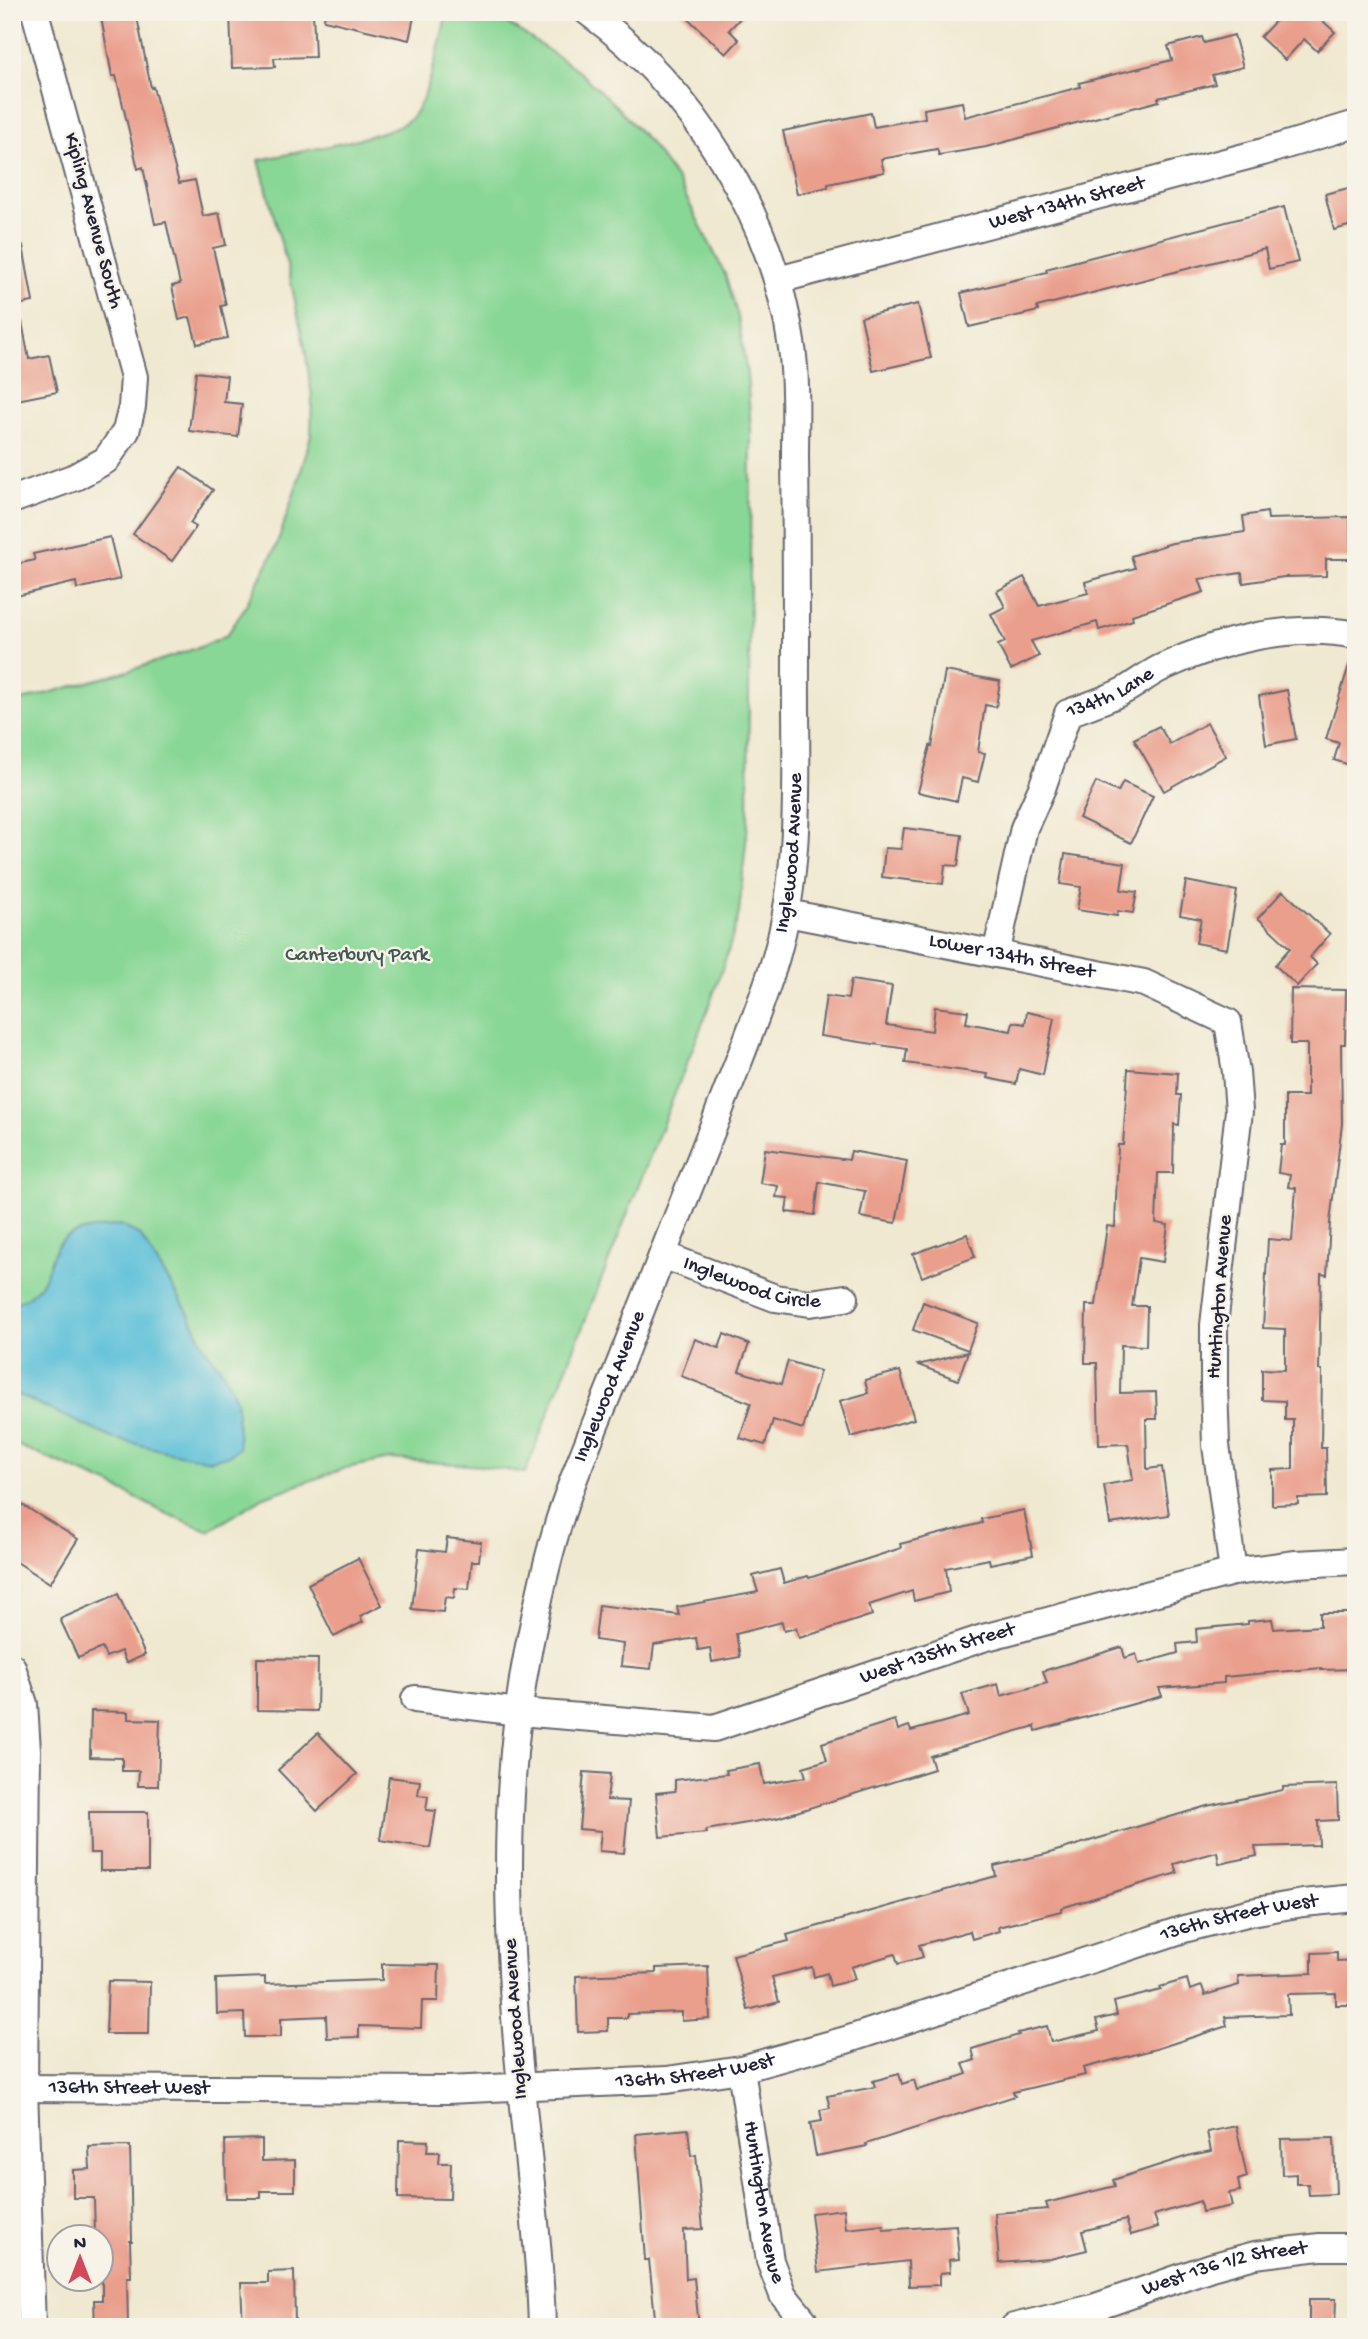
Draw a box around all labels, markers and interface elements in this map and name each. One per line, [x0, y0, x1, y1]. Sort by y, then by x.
street label: Kipling Avenue South [57, 130, 127, 312]
street label: West 134th Street [986, 171, 1150, 236]
street label: 134th Lane [1062, 661, 1160, 725]
street label: Inglewood Avenue [770, 772, 809, 936]
street label: Lower 134th Street [927, 929, 1099, 986]
park label: Canterbury Park [285, 944, 431, 969]
street label: Huntington Avenue [1203, 1213, 1239, 1380]
street label: Inglewood Circle [679, 1251, 823, 1315]
street label: Inglewood Avenue [569, 1306, 652, 1466]
street label: West 135th Street [857, 1617, 1020, 1691]
street label: 136th Street West [1156, 1889, 1321, 1949]
street label: Inglewood Avenue [499, 1937, 535, 2100]
street label: 136th Street West [614, 2047, 780, 2095]
street label: 136th Street West [47, 2076, 212, 2101]
street label: Huntington Avenue [737, 2119, 790, 2288]
north arrow [46, 2224, 116, 2294]
text: N [74, 2233, 86, 2256]
street label: West 136 1/2 Street [1139, 2236, 1311, 2302]

